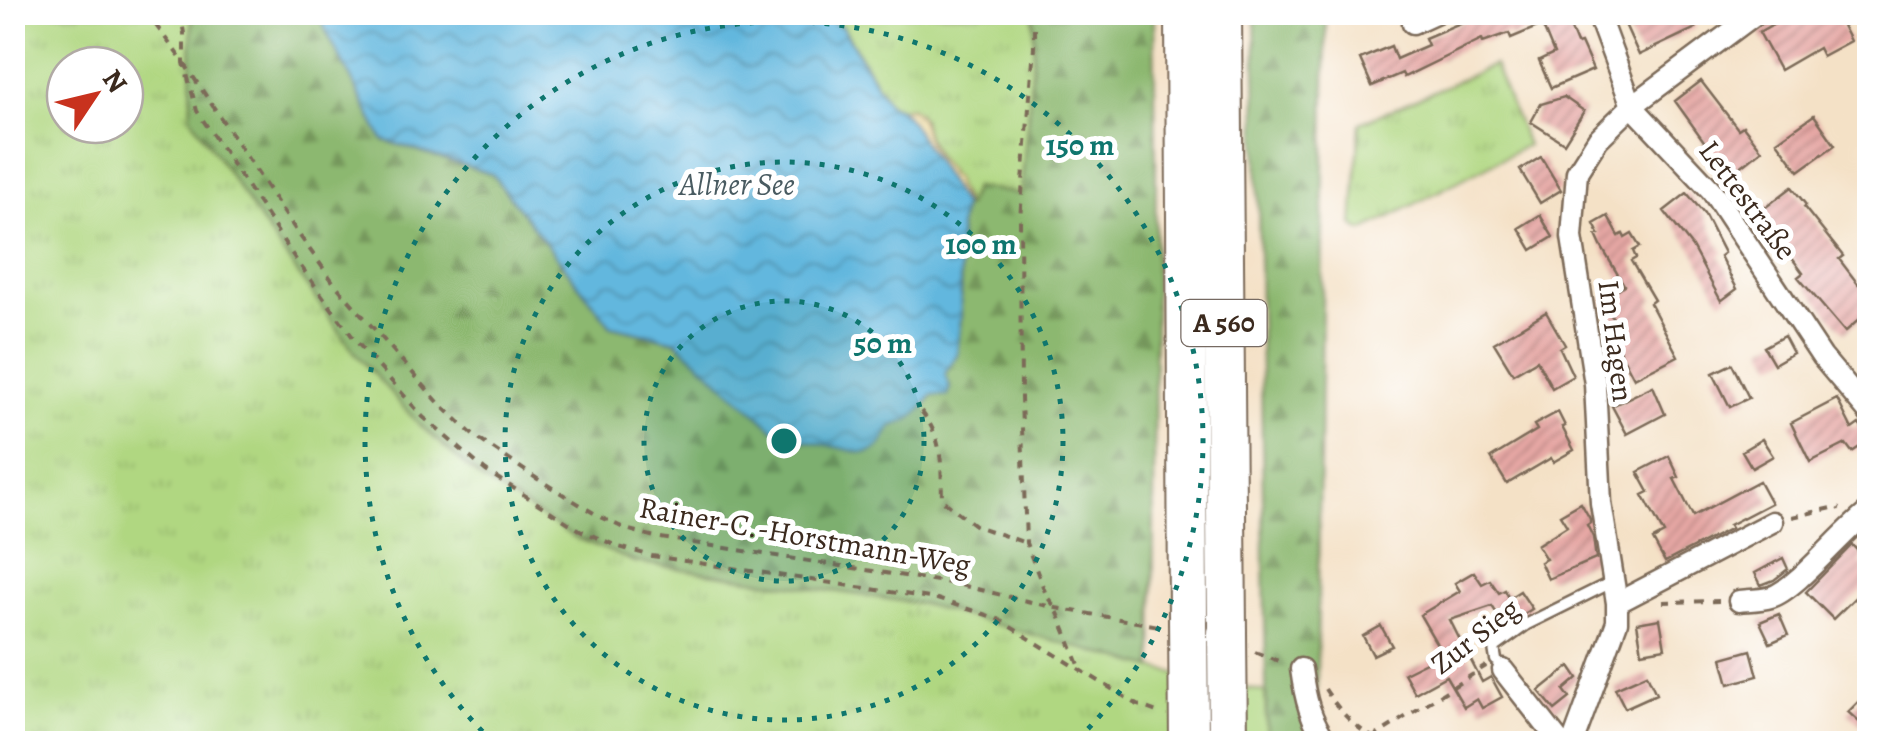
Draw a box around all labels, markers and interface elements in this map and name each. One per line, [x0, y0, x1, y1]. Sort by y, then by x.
north arrow [45, 45, 145, 145]
text: N [93, 62, 136, 100]
text: 150 m [1046, 125, 1115, 165]
street label: Lettestraße [1690, 132, 1806, 268]
water label: Allner See [677, 162, 795, 206]
text: 100 m [945, 224, 1017, 264]
street label: Im Hagen [1589, 278, 1643, 404]
road number: A 560 [1182, 300, 1266, 346]
text: 50 m [854, 323, 912, 363]
centre of rings [766, 423, 802, 459]
street label: Rainer-C.-Horstmann-Weg [636, 487, 974, 585]
street label: Zur Sieg [1422, 589, 1528, 683]

